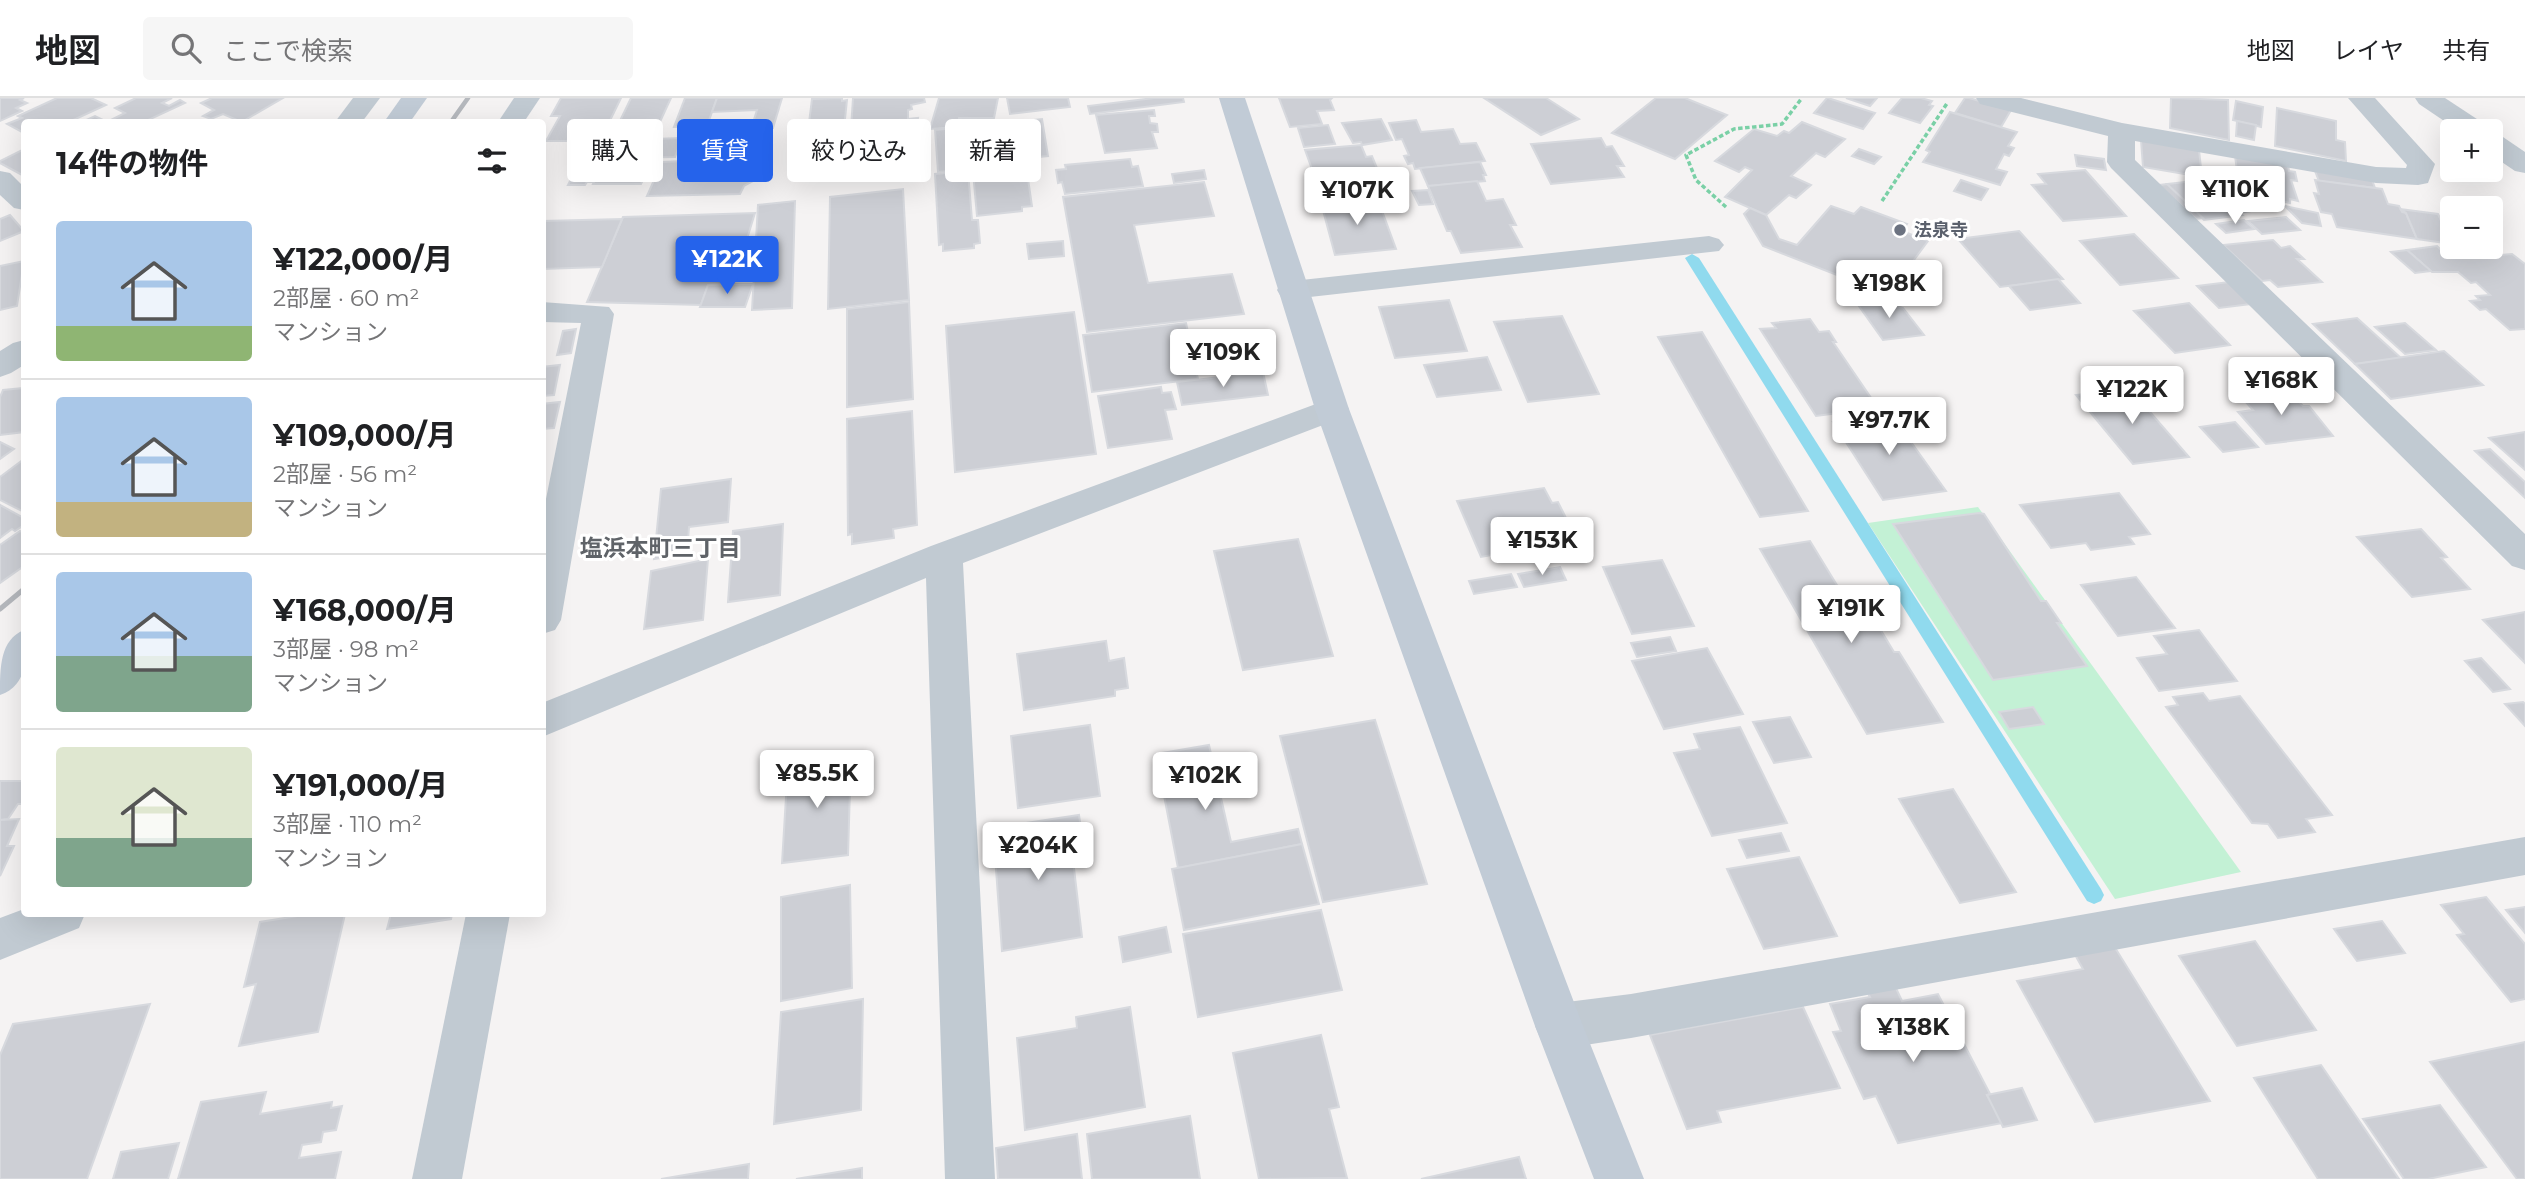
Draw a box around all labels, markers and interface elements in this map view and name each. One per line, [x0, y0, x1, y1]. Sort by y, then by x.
search box [143, 17, 633, 80]
icon: search [167, 29, 205, 67]
text: 地図 [35, 30, 101, 70]
text: ここで検索 [223, 35, 353, 67]
text: 地図 [2247, 36, 2295, 65]
text: レイヤ [2333, 36, 2404, 65]
text: 共有 [2442, 36, 2490, 65]
chip: 購入 [567, 119, 663, 182]
chip: 賃貸 [677, 119, 773, 182]
chip: 絞り込み [787, 119, 931, 182]
chip: 新着 [945, 119, 1041, 182]
map controls [2440, 119, 2503, 259]
button: + [2440, 119, 2503, 182]
icon: filters [473, 142, 511, 180]
text: 14件の物件 [56, 145, 208, 182]
pin: ¥110K [2186, 166, 2284, 226]
pin: ¥107K [1308, 167, 1406, 227]
text: ¥110K [2201, 175, 2269, 203]
text: ¥107K [1320, 176, 1394, 204]
button: − [2440, 196, 2503, 259]
place label: 法泉寺 [1914, 219, 1968, 241]
marker: 法泉寺 [1892, 222, 1908, 238]
pin: ¥122K [678, 236, 776, 296]
text: ¥122,000/月 [273, 241, 453, 278]
text: ¥122K [692, 245, 762, 273]
icon: home [112, 249, 196, 333]
pin: ¥198K [1840, 260, 1938, 320]
text: ¥198K [1852, 269, 1926, 297]
text: 2部屋 · 60 m² [273, 284, 419, 312]
text: マンション [273, 318, 388, 346]
pin: ¥109K [1174, 330, 1272, 389]
text: ¥109K [1186, 338, 1260, 366]
pin: ¥168K [2232, 358, 2330, 417]
pin: ¥122K [2083, 366, 2181, 426]
text: ¥168K [2244, 366, 2318, 394]
text: ¥122K [2097, 375, 2167, 403]
pin: ¥97.7K [1832, 398, 1946, 457]
text: ¥97.7K [1848, 406, 1930, 434]
text: ¥109,000/月 [273, 417, 457, 454]
icon: home [112, 425, 196, 509]
text: 2部屋 · 56 m² [273, 460, 417, 488]
text: マンション [273, 494, 388, 522]
pin: ¥153K [1493, 518, 1591, 577]
text: ¥153K [1507, 526, 1577, 554]
district label: 塩浜本町三丁目 [580, 534, 741, 562]
pin: ¥191K [1802, 586, 1900, 645]
text: ¥168,000/月 [273, 592, 457, 629]
text: ¥191K [1817, 594, 1885, 622]
icon: home [112, 600, 196, 684]
text: 3部屋 · 98 m² [273, 635, 419, 663]
text: マンション [273, 669, 388, 697]
pin: ¥85.5K [760, 750, 874, 810]
pin: ¥102K [1156, 752, 1254, 812]
text: ¥85.5K [776, 759, 858, 787]
text: ¥102K [1169, 761, 1241, 789]
text: ¥191,000/月 [273, 767, 448, 804]
icon: home [112, 775, 196, 859]
text: 3部屋 · 110 m² [273, 810, 422, 838]
pin: ¥204K [989, 822, 1087, 882]
text: ¥204K [999, 831, 1077, 859]
text: マンション [273, 844, 388, 872]
pin: ¥138K [1864, 1004, 1962, 1064]
text: ¥138K [1877, 1013, 1949, 1041]

